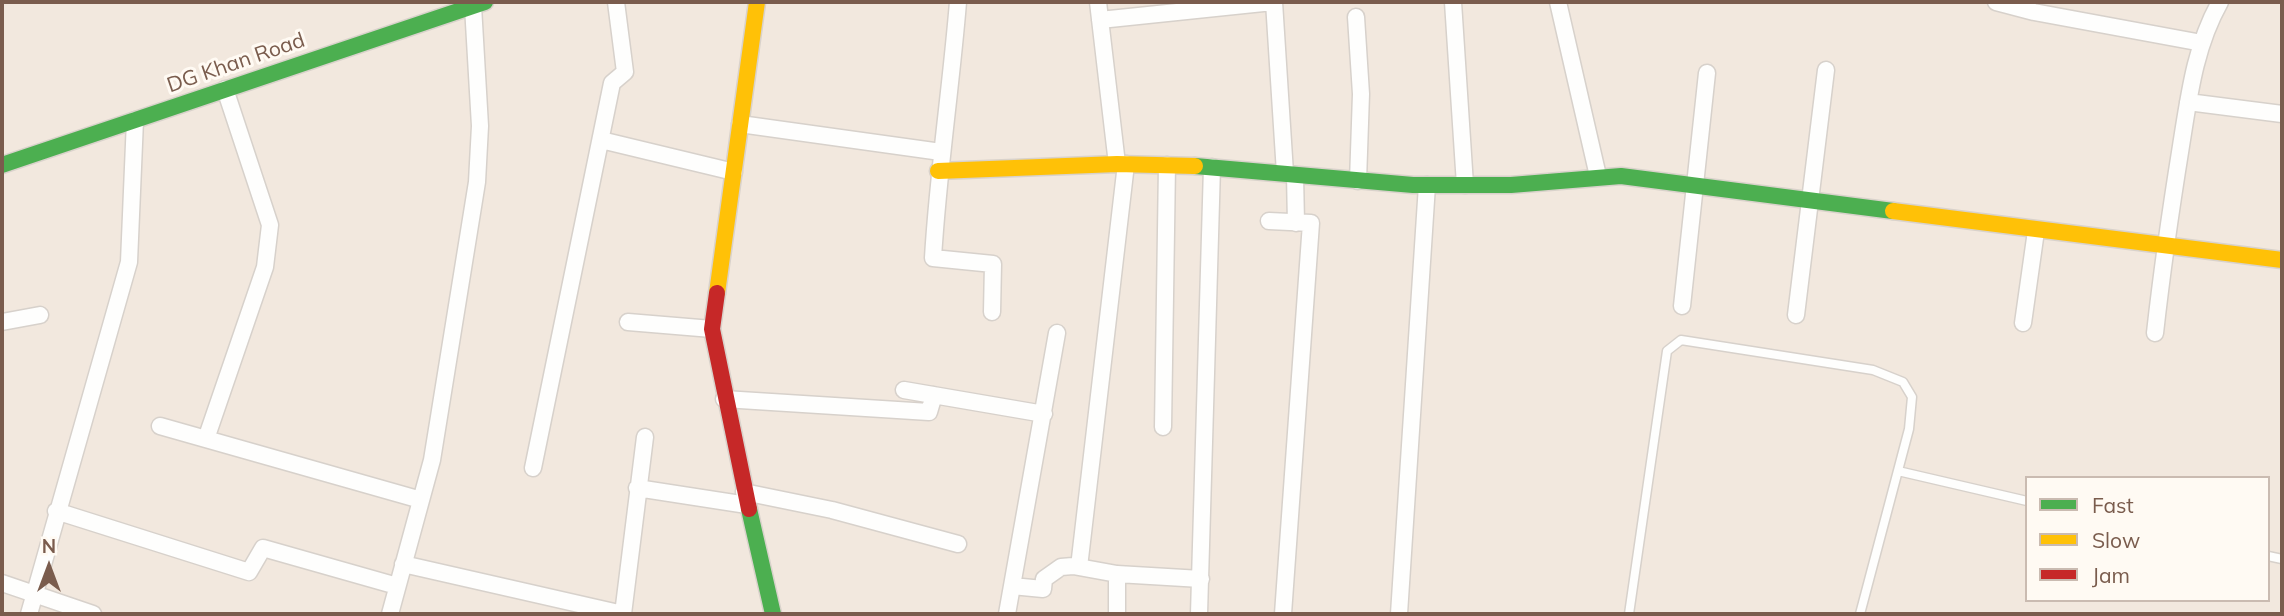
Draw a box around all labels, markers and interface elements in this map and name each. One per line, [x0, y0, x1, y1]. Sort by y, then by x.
street label: DG Khan Road [164, 28, 308, 98]
legend [2025, 476, 2270, 602]
text: Fast [2092, 492, 2134, 518]
text: Slow [2092, 527, 2140, 553]
north arrow [14, 532, 84, 602]
text: N [42, 534, 56, 558]
text: Jam [2092, 562, 2130, 588]

